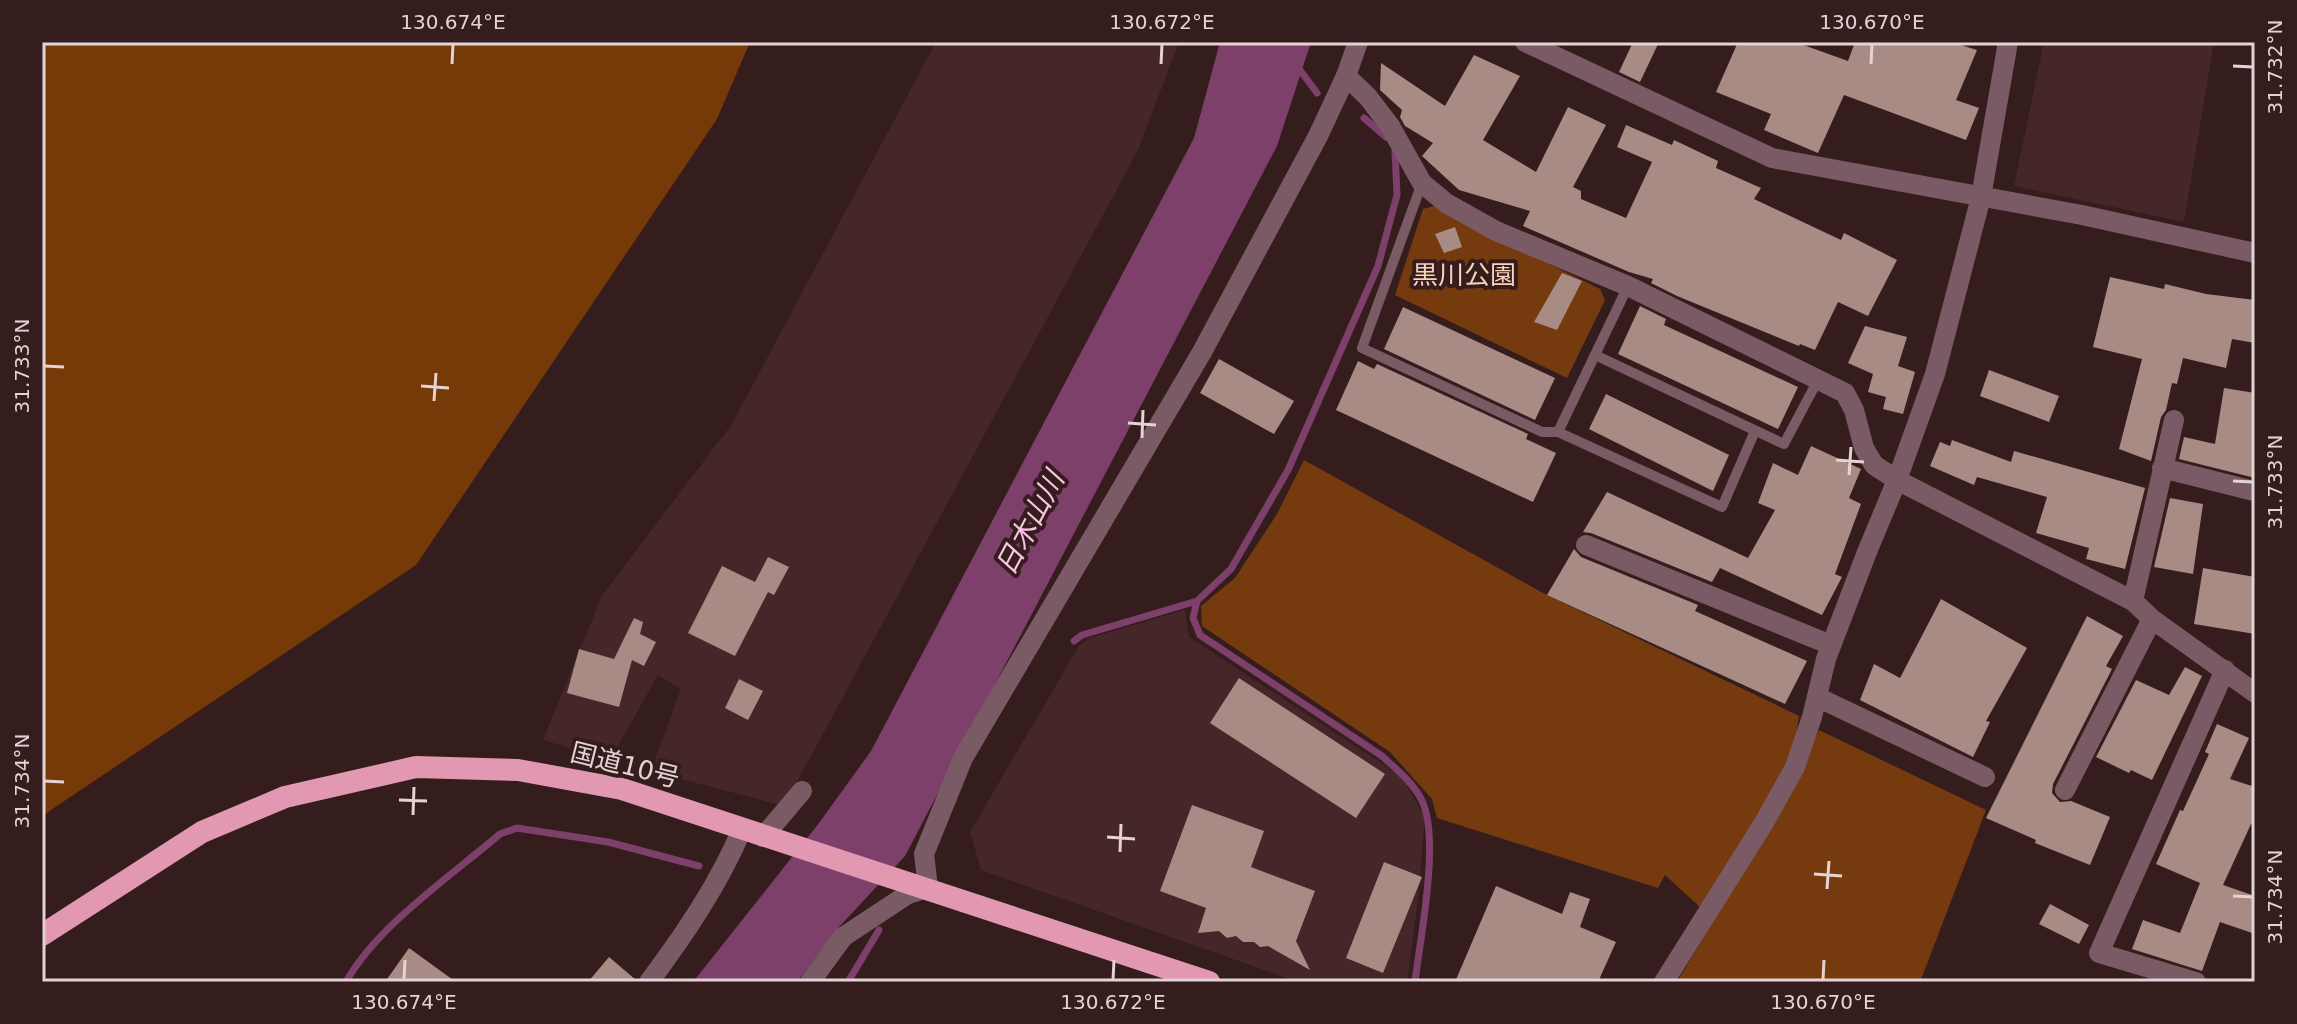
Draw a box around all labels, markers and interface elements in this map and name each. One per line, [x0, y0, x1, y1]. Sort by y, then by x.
text: 130.674°E [400, 10, 506, 34]
text: 130.672°E [1109, 10, 1215, 34]
text: 130.670°E [1819, 10, 1925, 34]
text: 31.732°N [2263, 20, 2287, 114]
park label: 黒川公園 [1412, 260, 1516, 290]
text: 31.733°N [10, 319, 34, 413]
text: 31.733°N [2263, 435, 2287, 529]
water label: 日木山川 [989, 463, 1072, 580]
text: 31.734°N [10, 734, 34, 828]
street label: 国道10号 [567, 737, 683, 793]
text: 31.734°N [2263, 850, 2287, 944]
text: 130.674°E [351, 990, 457, 1014]
text: 130.672°E [1060, 990, 1166, 1014]
text: 130.670°E [1770, 990, 1876, 1014]

